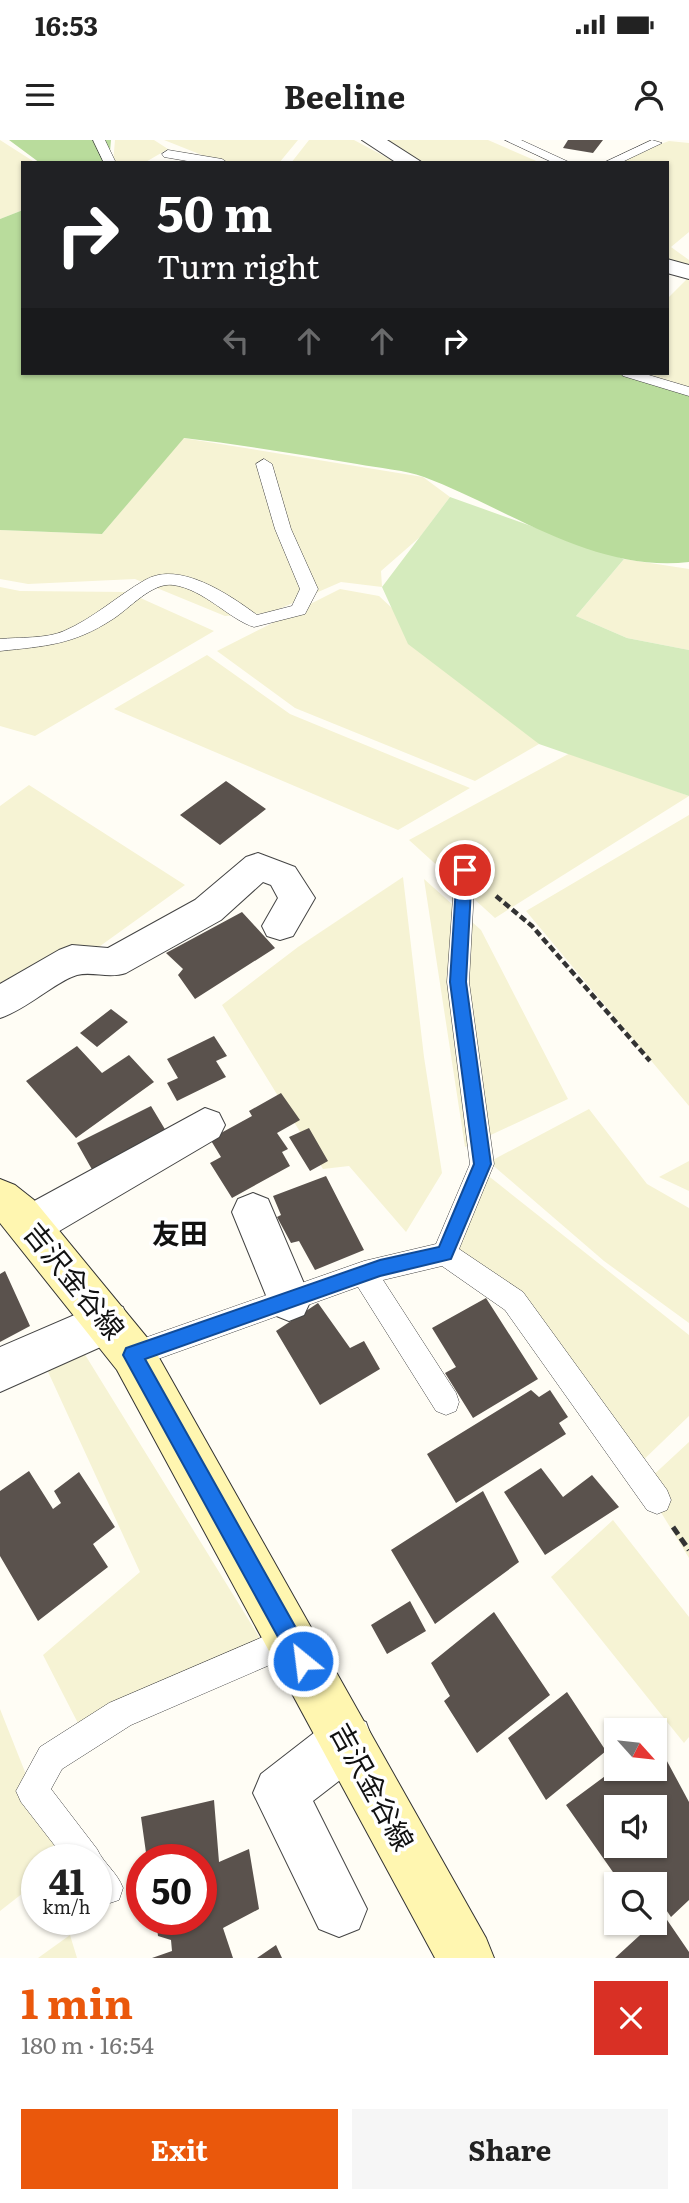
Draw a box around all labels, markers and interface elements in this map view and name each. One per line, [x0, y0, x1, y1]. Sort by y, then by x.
text: 16:53 [35, 5, 98, 44]
text: Beeline [284, 71, 405, 119]
icon: menu [21, 76, 59, 114]
icon: person [630, 76, 668, 114]
text: 50 m [157, 174, 273, 247]
icon: right [42, 189, 133, 280]
text: Turn right [157, 241, 319, 289]
icon: left [217, 322, 255, 360]
icon: ahead [290, 322, 328, 360]
icon: ahead [363, 322, 401, 360]
icon: right [436, 322, 474, 360]
pin [435, 840, 495, 900]
icon: arrive [446, 851, 484, 889]
district label: 友田 [152, 1211, 208, 1253]
street label: 吉沢金谷線 [15, 1212, 136, 1347]
position arrow [266, 1624, 340, 1698]
street label: 吉沢金谷線 [321, 1715, 426, 1857]
north arrow [604, 1718, 667, 1782]
map controls [604, 1718, 667, 1935]
button: sound [604, 1795, 667, 1858]
speed limit sign: 50 [126, 1844, 217, 1935]
text: 41 [49, 1854, 84, 1906]
button: search [604, 1872, 667, 1935]
text: km/h [43, 1893, 90, 1920]
text: 1 min [21, 1970, 133, 2032]
button: close [594, 1981, 668, 2055]
text: 180 m · 16:54 [21, 2027, 154, 2061]
button: Exit [21, 2109, 338, 2189]
button: Share [352, 2109, 668, 2189]

